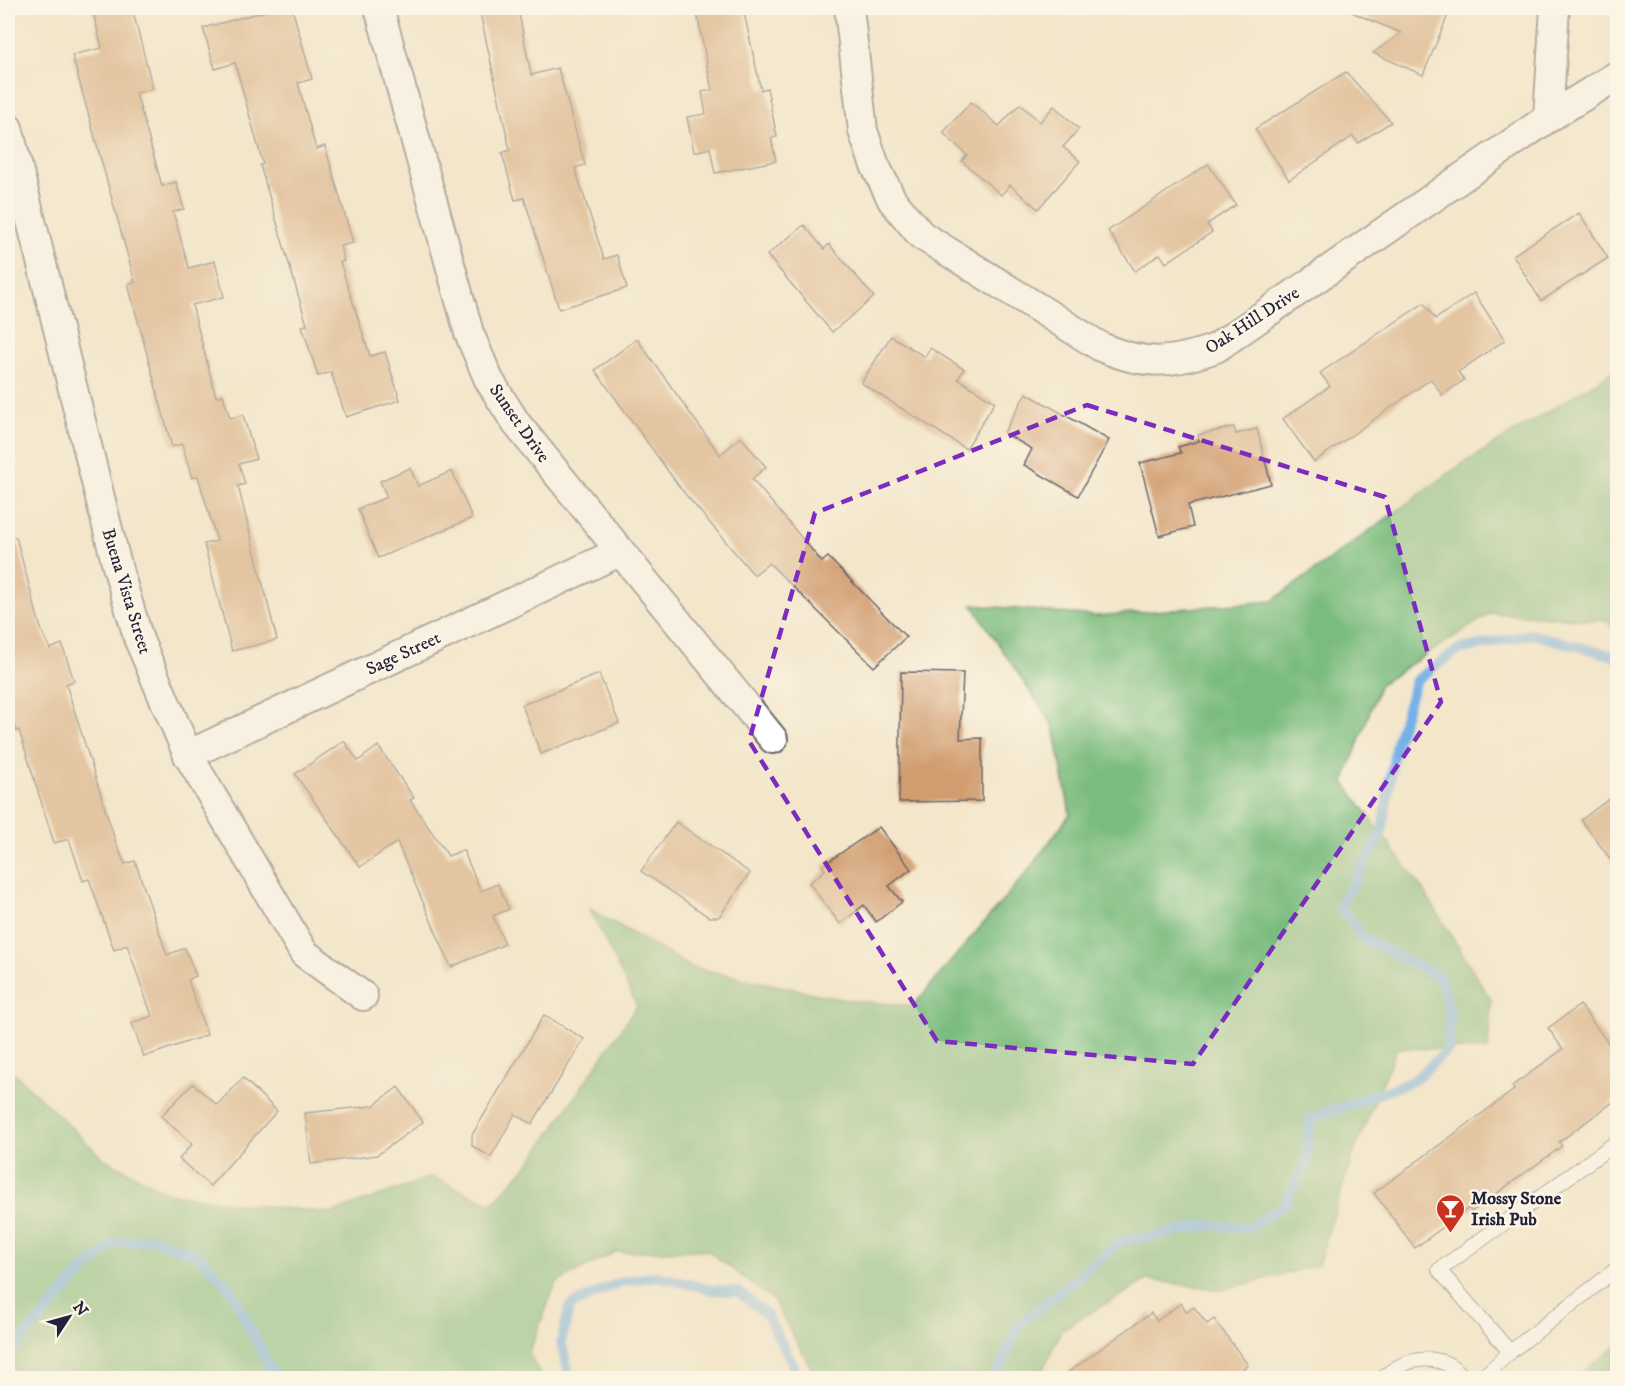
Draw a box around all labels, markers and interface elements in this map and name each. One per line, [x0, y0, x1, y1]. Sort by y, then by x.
street label: Oak Hill Drive [1201, 282, 1304, 359]
street label: Sunset Drive [484, 380, 554, 467]
street label: Buena Vista Street [96, 526, 156, 657]
street label: Sage Street [363, 627, 444, 681]
place label: Mossy Stone Irish Pub [1471, 1188, 1562, 1231]
bar icon: Mossy Stone Irish Pub [1434, 1192, 1466, 1234]
north arrow [39, 1287, 99, 1347]
text: N [68, 1298, 92, 1320]

